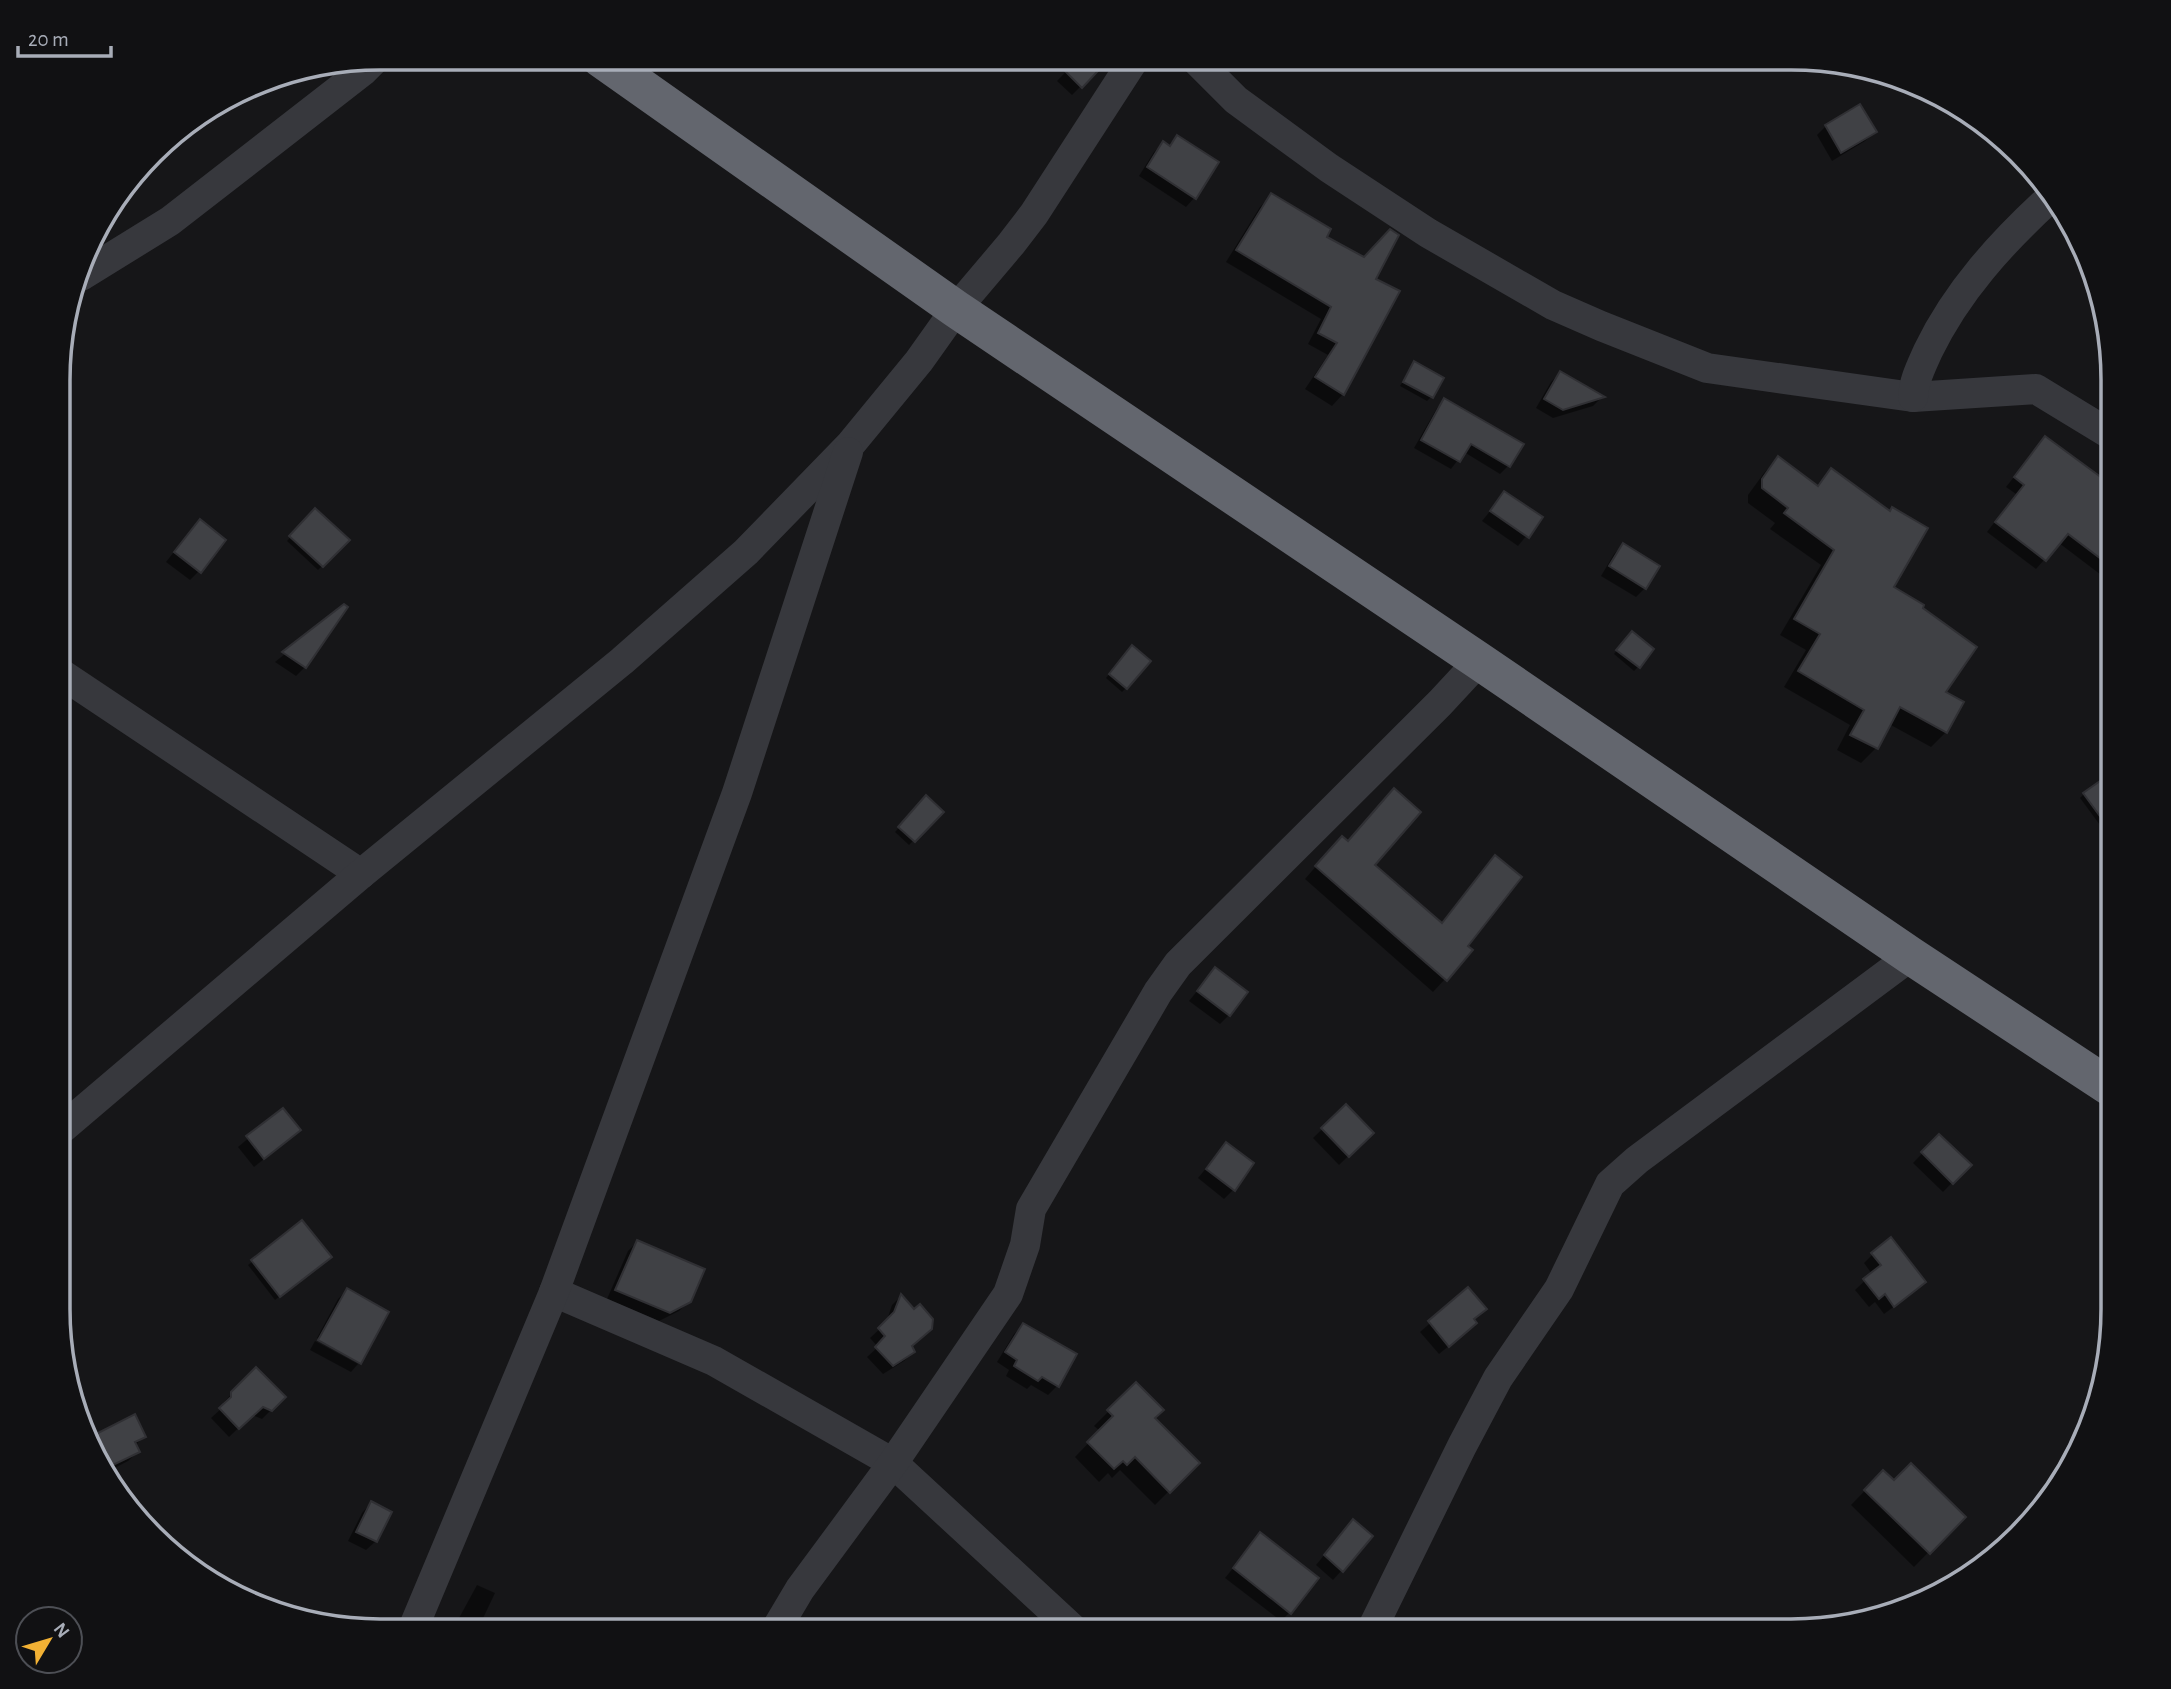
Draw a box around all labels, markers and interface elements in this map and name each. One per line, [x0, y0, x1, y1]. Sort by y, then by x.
scale bar [18, 14, 110, 58]
text: 20 m [28, 29, 69, 50]
north arrow [14, 1605, 84, 1675]
text: N [50, 1619, 73, 1642]

